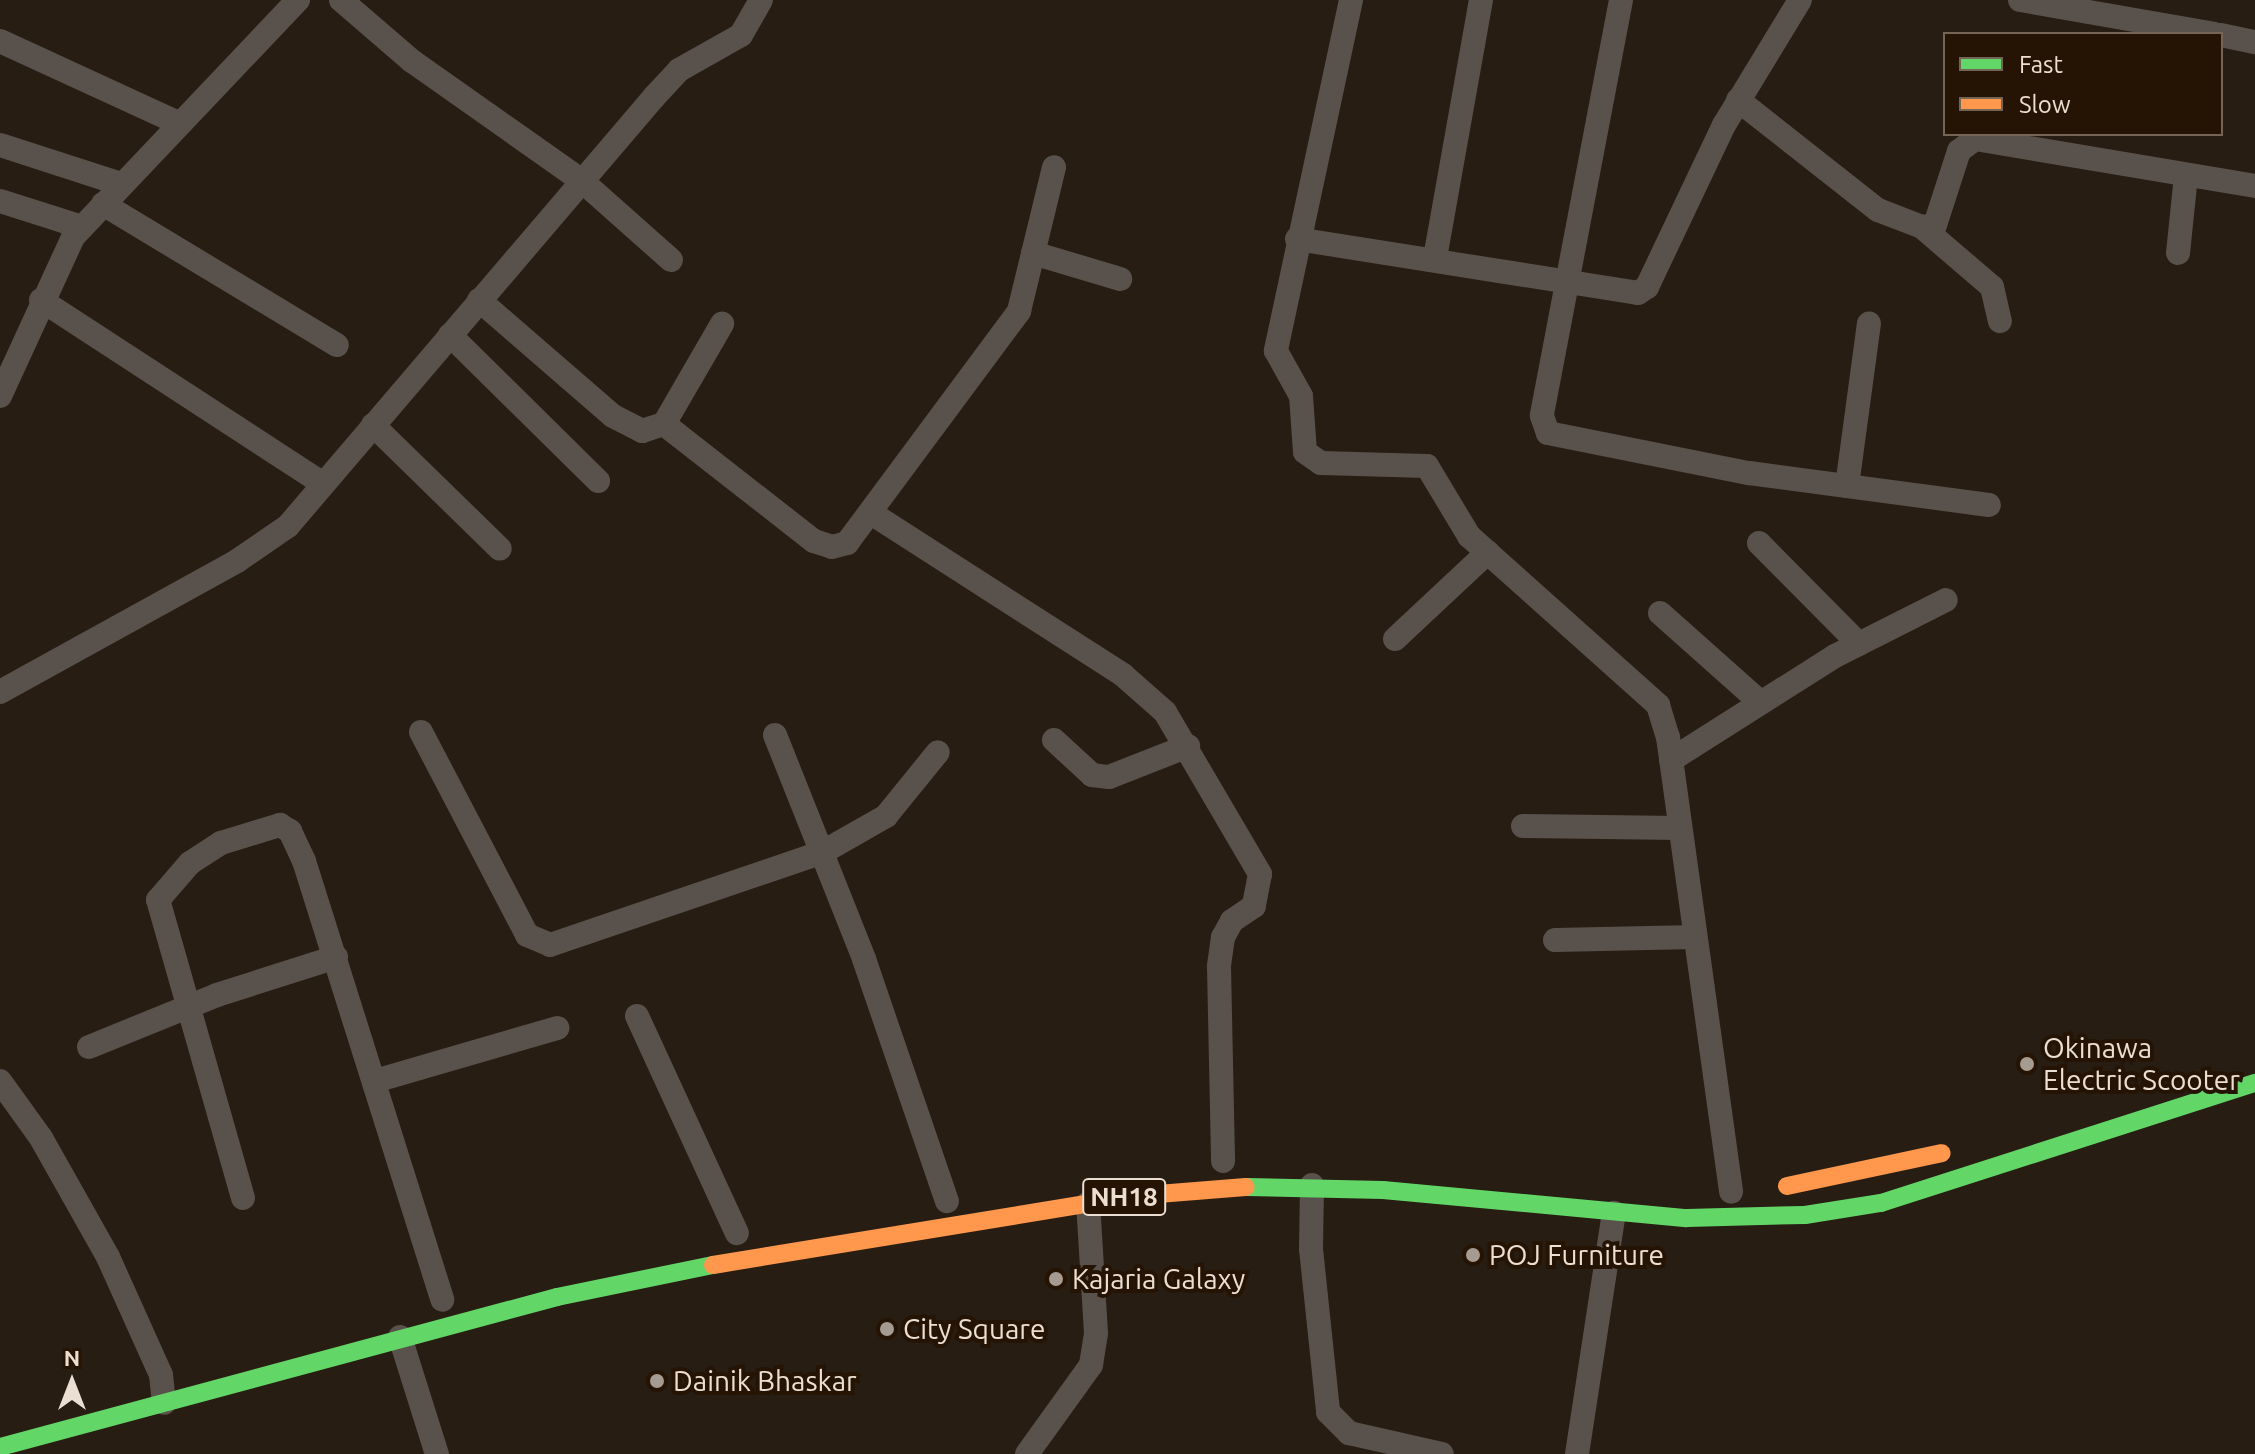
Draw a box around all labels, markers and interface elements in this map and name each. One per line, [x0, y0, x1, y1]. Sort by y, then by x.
legend [1943, 32, 2223, 136]
text: Fast [2019, 51, 2063, 78]
text: Slow [2019, 91, 2071, 118]
place label: Okinawa Electric Scooter [2043, 1031, 2240, 1097]
marker: Okinawa Electric Scooter [2018, 1055, 2036, 1073]
road number: NH18 [1082, 1175, 1166, 1219]
place label: POJ Furniture [1489, 1238, 1664, 1272]
marker: POJ Furniture [1464, 1246, 1482, 1264]
place label: Kajaria Galaxy [1072, 1262, 1245, 1296]
marker: Kajaria Galaxy [1047, 1270, 1065, 1288]
place label: City Square [903, 1312, 1045, 1346]
marker: City Square [878, 1320, 896, 1338]
north arrow [32, 1342, 112, 1422]
text: N [64, 1345, 80, 1370]
place label: Dainik Bhaskar [673, 1364, 857, 1398]
marker: Dainik Bhaskar [648, 1372, 666, 1390]

